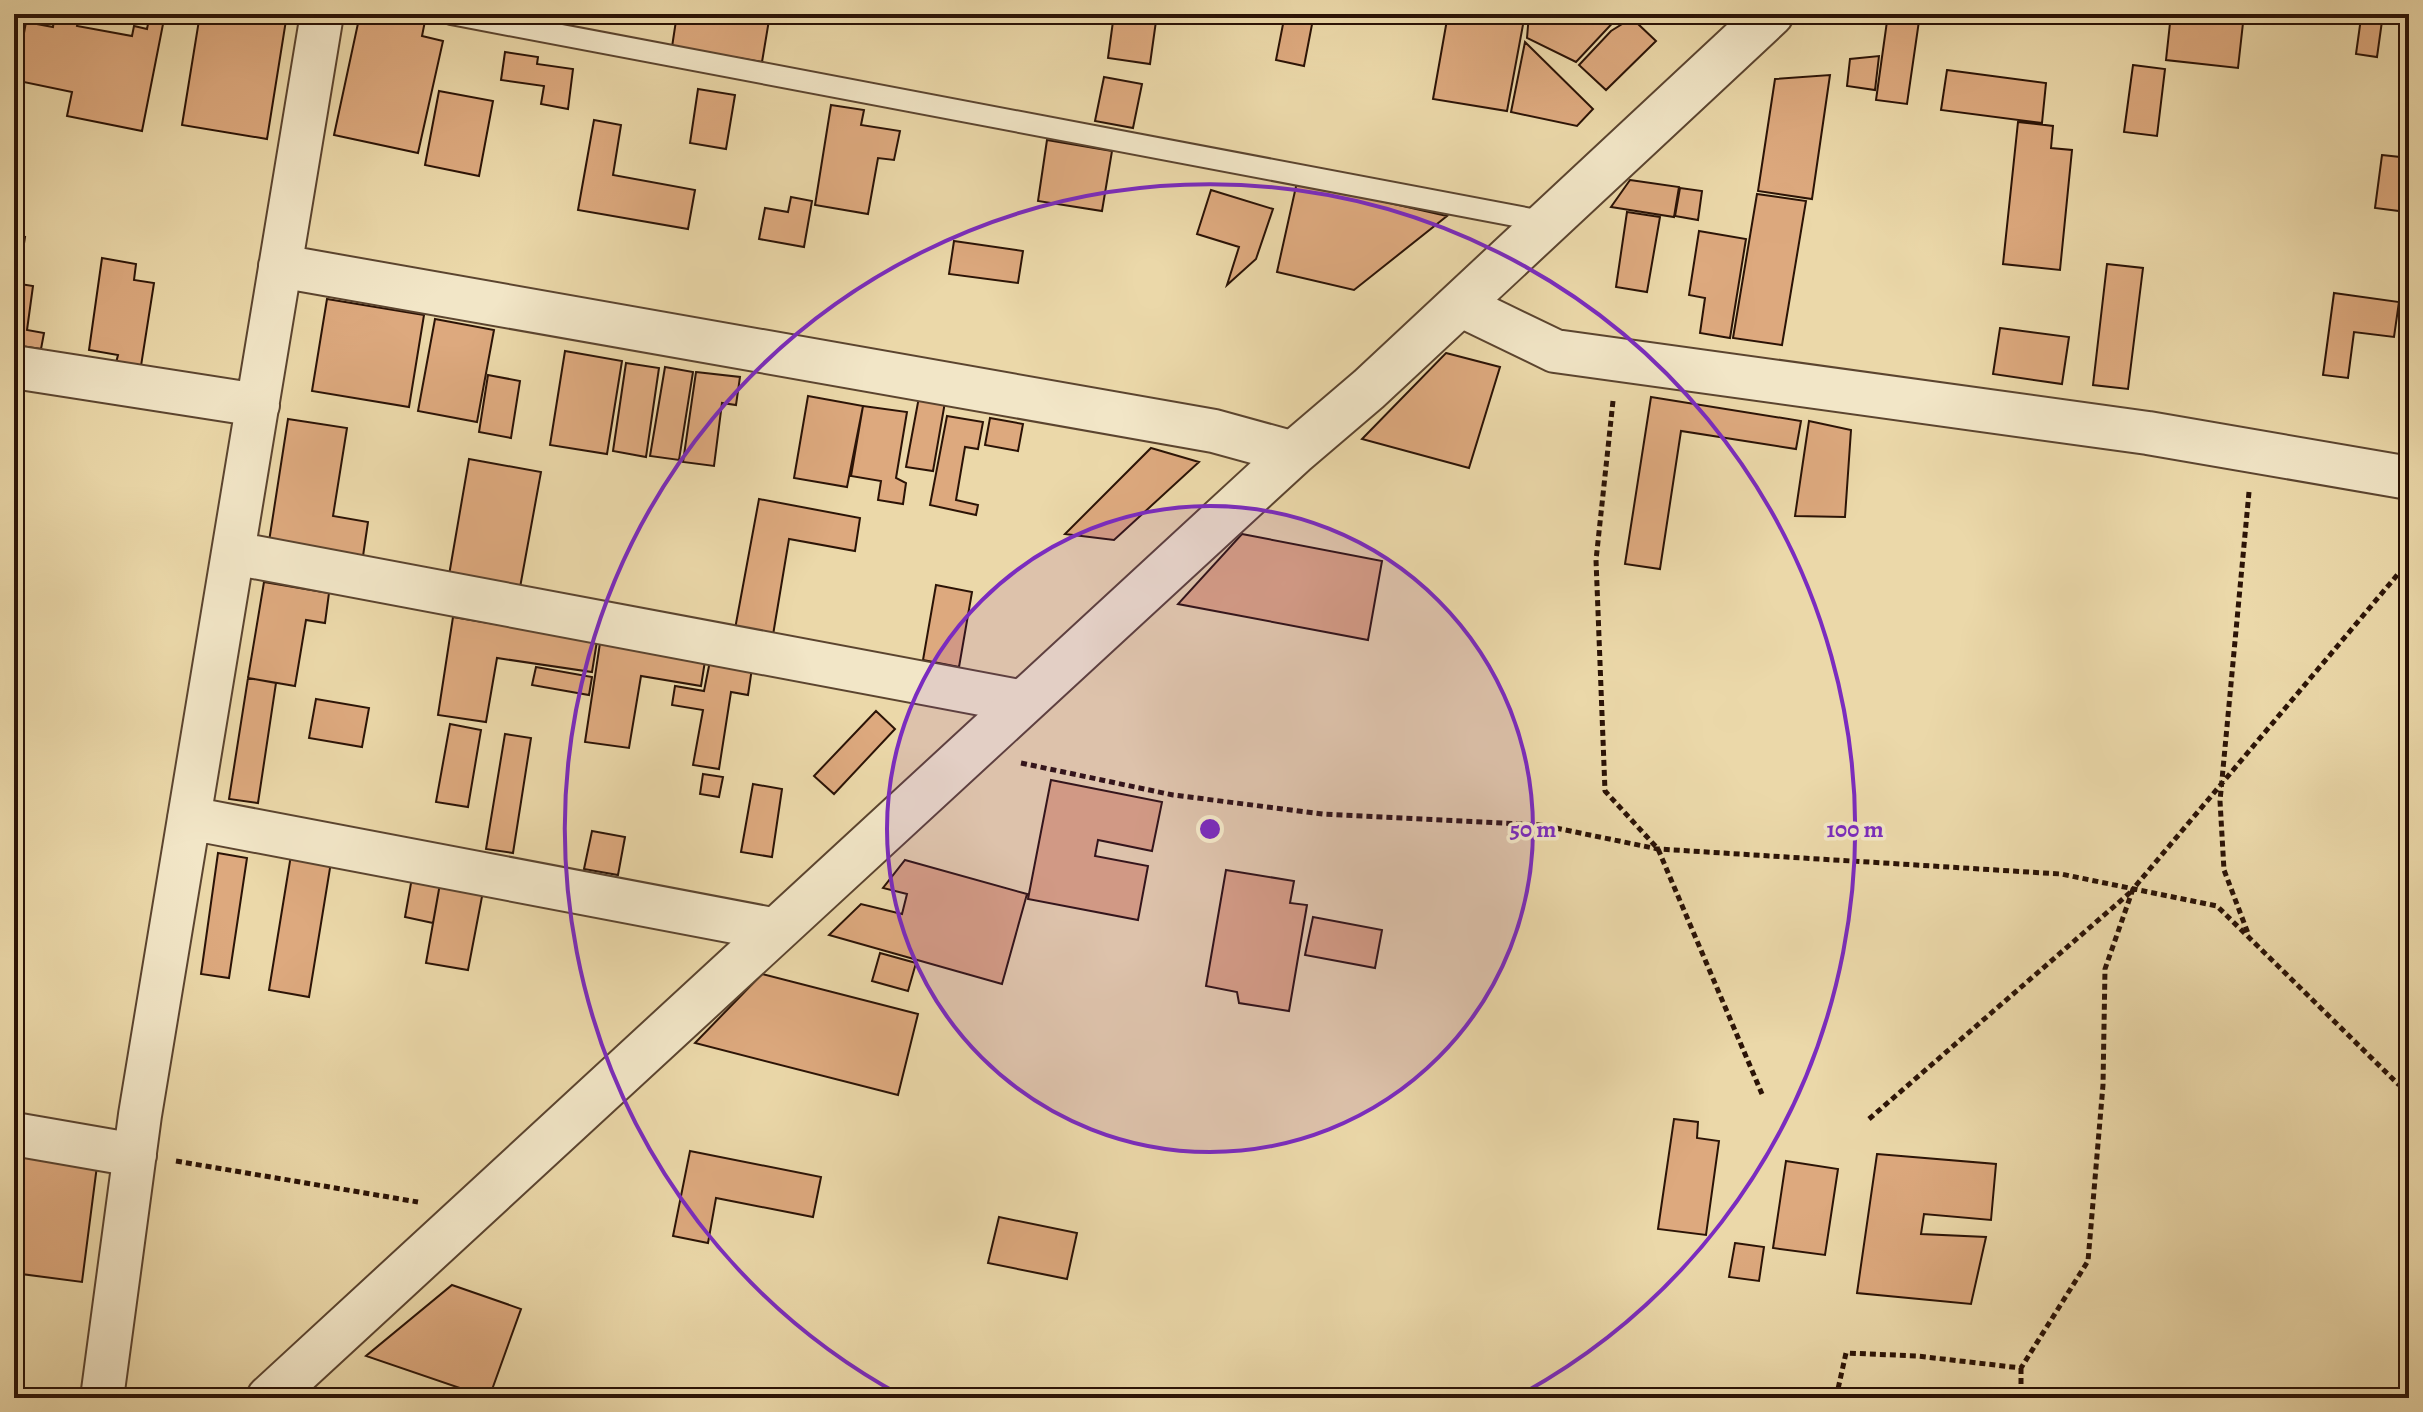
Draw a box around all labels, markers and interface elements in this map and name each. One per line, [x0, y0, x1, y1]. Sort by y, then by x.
text: 50 m [1510, 813, 1556, 845]
text: 100 m [1826, 813, 1884, 845]
centre of rings [1196, 815, 1224, 843]

